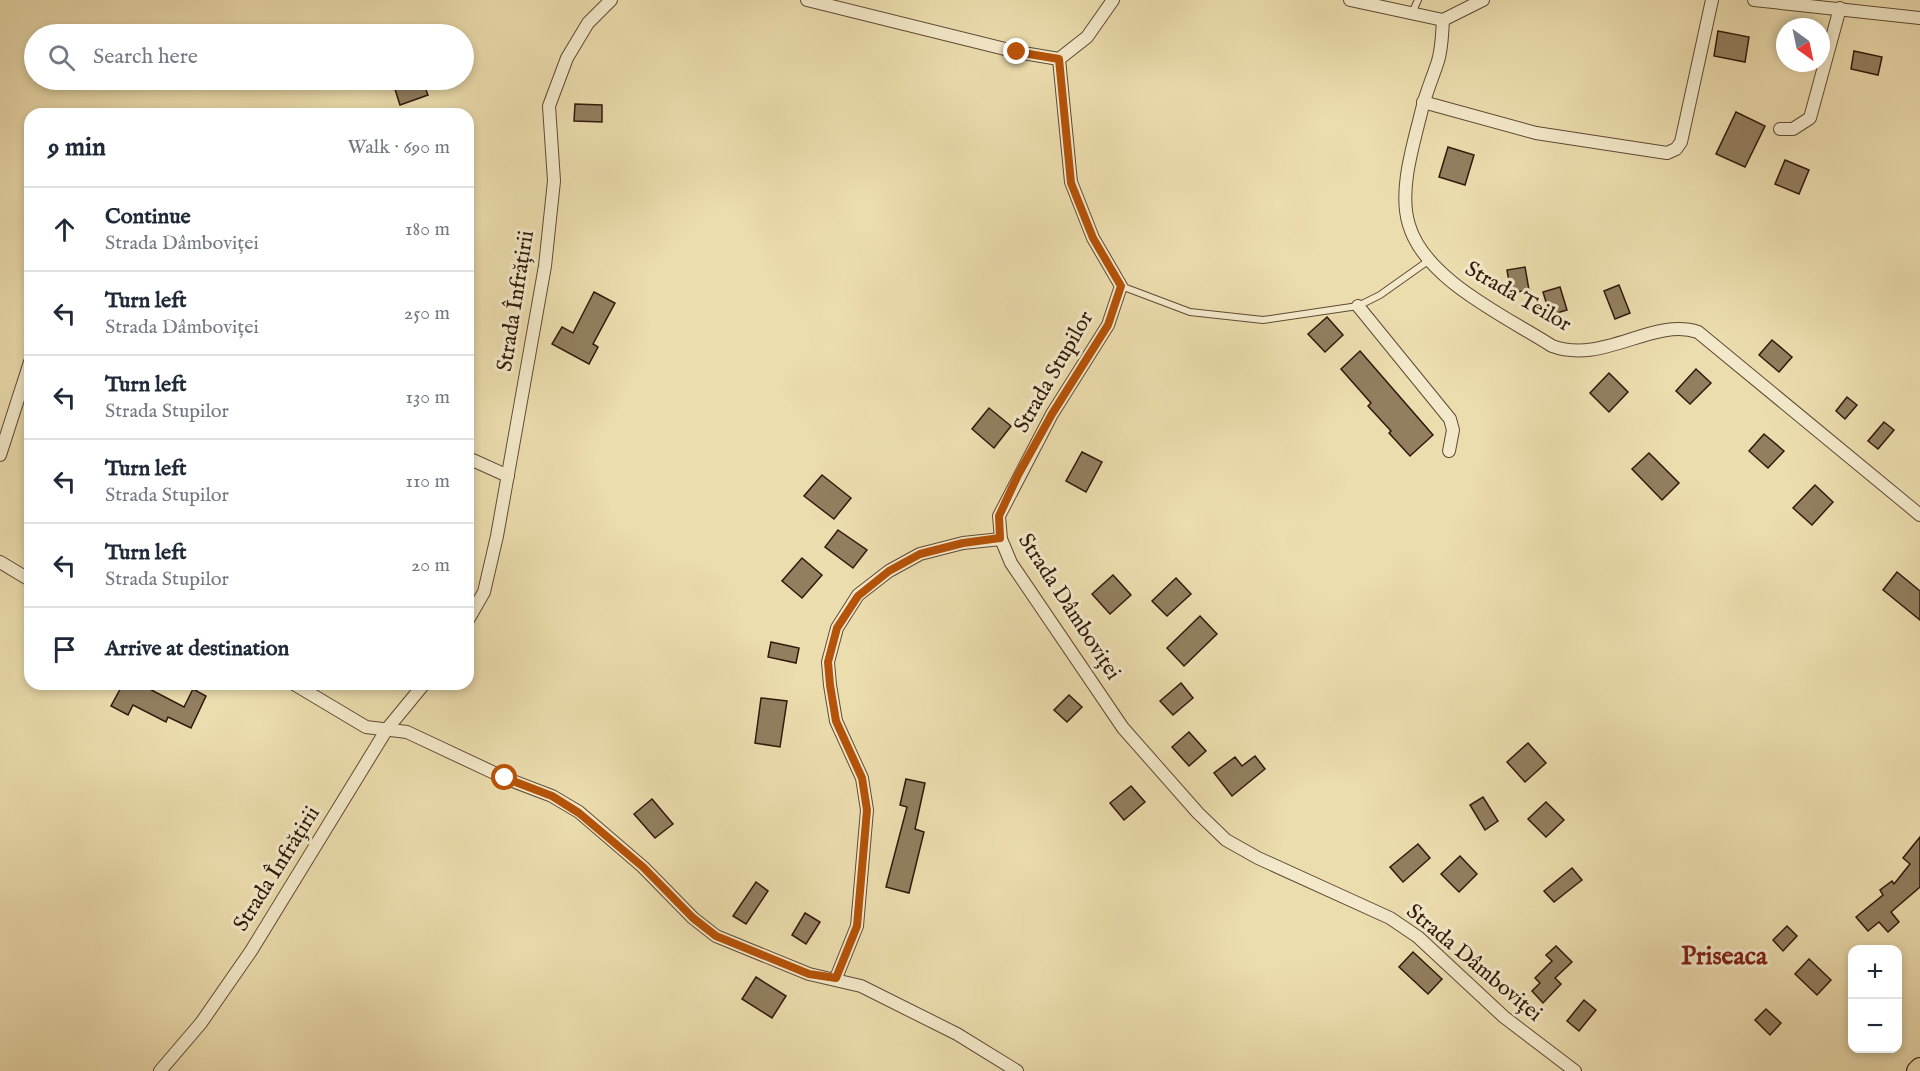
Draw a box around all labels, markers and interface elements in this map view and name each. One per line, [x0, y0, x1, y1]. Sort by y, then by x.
north arrow [1776, 18, 1830, 72]
search box [24, 24, 474, 90]
route end [1003, 38, 1029, 64]
icon: search [45, 41, 78, 74]
text: Search here [93, 43, 198, 71]
text: 9 min [48, 131, 106, 164]
text: Walk · 690 m [347, 135, 450, 160]
text: Continue [105, 203, 191, 231]
icon: ahead [48, 213, 81, 246]
text: 180 m [405, 217, 450, 242]
street label: Strada Înfrățirii [491, 228, 541, 374]
text: Strada Dâmboviței [105, 231, 259, 256]
street label: Strada Teilor [1460, 255, 1576, 339]
text: Turn left [105, 287, 187, 315]
icon: left [48, 297, 81, 330]
text: 250 m [404, 301, 450, 326]
street label: Strada Stupilor [1008, 306, 1100, 438]
text: Strada Dâmboviței [105, 315, 259, 340]
text: Turn left [105, 371, 187, 399]
icon: left [48, 381, 81, 414]
text: 130 m [405, 385, 450, 410]
text: Strada Stupilor [105, 399, 229, 424]
text: Turn left [105, 455, 187, 483]
icon: left [48, 465, 81, 498]
text: 110 m [406, 469, 450, 494]
text: Strada Stupilor [105, 483, 229, 508]
street label: Strada Dâmboviței [1011, 528, 1127, 686]
text: Turn left [105, 539, 187, 567]
icon: left [48, 549, 81, 582]
text: 20 m [411, 553, 450, 578]
text: Strada Stupilor [105, 567, 229, 592]
icon: arrive [48, 633, 81, 666]
text: Arrive at destination [105, 635, 289, 663]
route start [491, 764, 517, 790]
street label: Strada Înfrățirii [227, 801, 327, 937]
street label: Strada Dâmboviței [1400, 898, 1548, 1028]
district label: Priseaca [1681, 940, 1768, 973]
map controls [1848, 945, 1902, 1053]
button: + [1848, 945, 1902, 999]
button: − [1848, 999, 1902, 1053]

